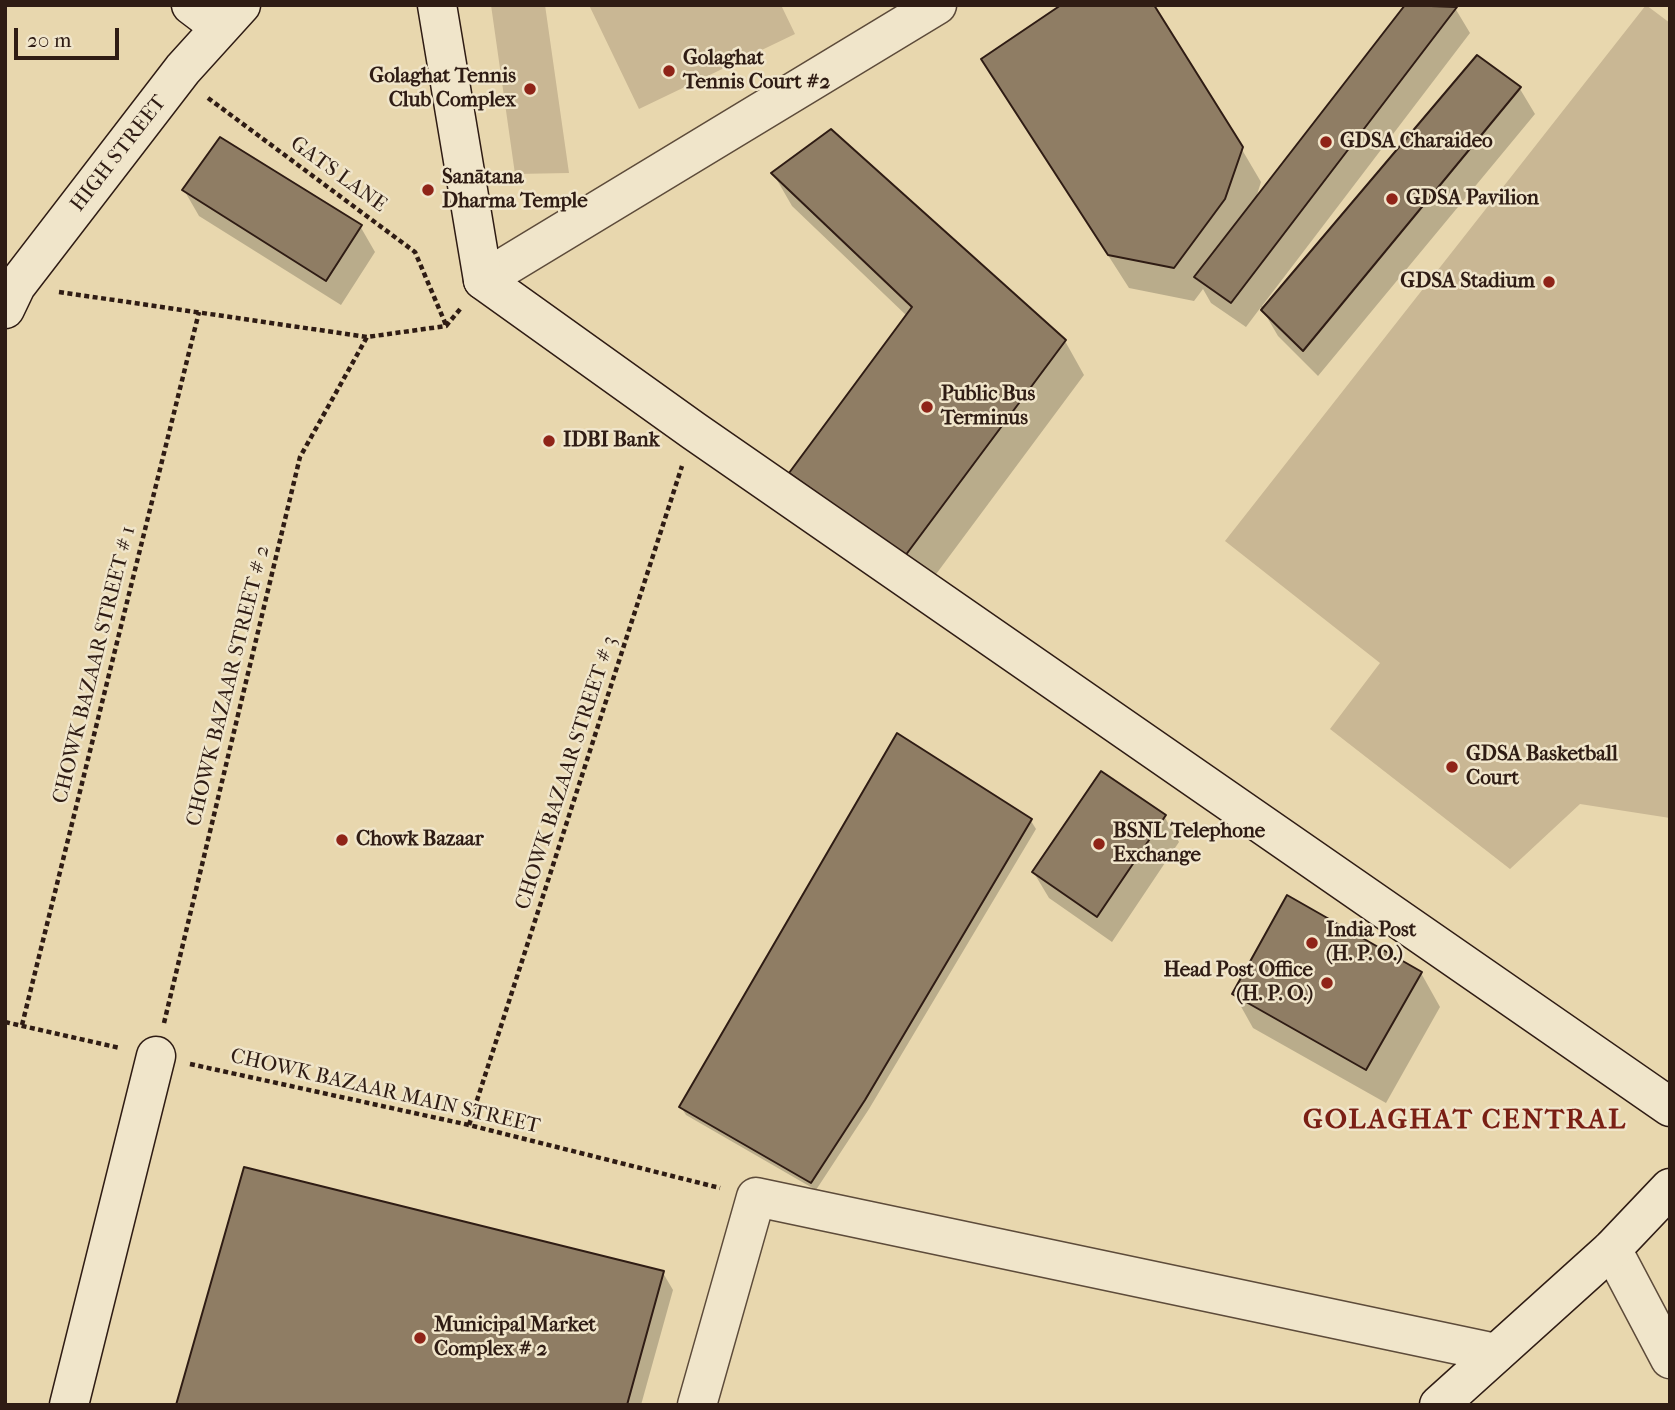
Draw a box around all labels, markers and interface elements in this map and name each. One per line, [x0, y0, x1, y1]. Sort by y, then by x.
scale bar [18, 14, 122, 58]
text: 20 m [27, 28, 71, 52]
place label: Golaghat Tennis Court #2 [683, 46, 830, 96]
marker: Golaghat Tennis Court #2 [661, 63, 677, 79]
place label: Golaghat Tennis Club Complex [369, 64, 516, 114]
marker: Golaghat Tennis Club Complex [522, 81, 538, 97]
street label: HIGH STREET [66, 91, 172, 217]
place label: GDSA Charaideo [1340, 129, 1493, 155]
street label: GATS LANE [285, 132, 391, 218]
marker: GDSA Charaideo [1318, 134, 1334, 150]
place label: Sanātana Dharma Temple [442, 165, 588, 215]
marker: Sanātana Dharma Temple [420, 182, 436, 198]
place label: GDSA Pavilion [1406, 186, 1539, 212]
marker: GDSA Pavilion [1384, 191, 1400, 207]
place label: GDSA Stadium [1400, 269, 1535, 295]
marker: GDSA Stadium [1541, 274, 1557, 290]
place label: Public Bus Terminus [941, 382, 1035, 432]
marker: Public Bus Terminus [919, 399, 935, 415]
place label: IDBI Bank [563, 428, 660, 454]
marker: IDBI Bank [541, 433, 557, 449]
street label: CHOWK BAZAAR STREET # 1 [48, 524, 142, 806]
street label: CHOWK BAZAAR STREET # 2 [182, 543, 276, 829]
street label: CHOWK BAZAAR STREET # 3 [511, 633, 623, 913]
place label: GDSA Basketball Court [1466, 742, 1618, 792]
marker: GDSA Basketball Court [1444, 759, 1460, 775]
place label: BSNL Telephone Exchange [1113, 819, 1265, 869]
place label: Chowk Bazaar [356, 827, 484, 853]
marker: Chowk Bazaar [334, 832, 350, 848]
marker: BSNL Telephone Exchange [1091, 836, 1107, 852]
place label: India Post (H. P. O.) [1326, 918, 1416, 968]
marker: India Post (H. P. O.) [1304, 935, 1320, 951]
place label: Head Post Office (H. P. O.) [1163, 958, 1313, 1008]
marker: Head Post Office (H. P. O.) [1319, 975, 1335, 991]
street label: CHOWK BAZAAR MAIN STREET [228, 1044, 542, 1140]
district label: GOLAGHAT CENTRAL [1305, 1104, 1625, 1138]
place label: Municipal Market Complex # 2 [434, 1313, 596, 1363]
marker: Municipal Market Complex # 2 [412, 1330, 428, 1346]

